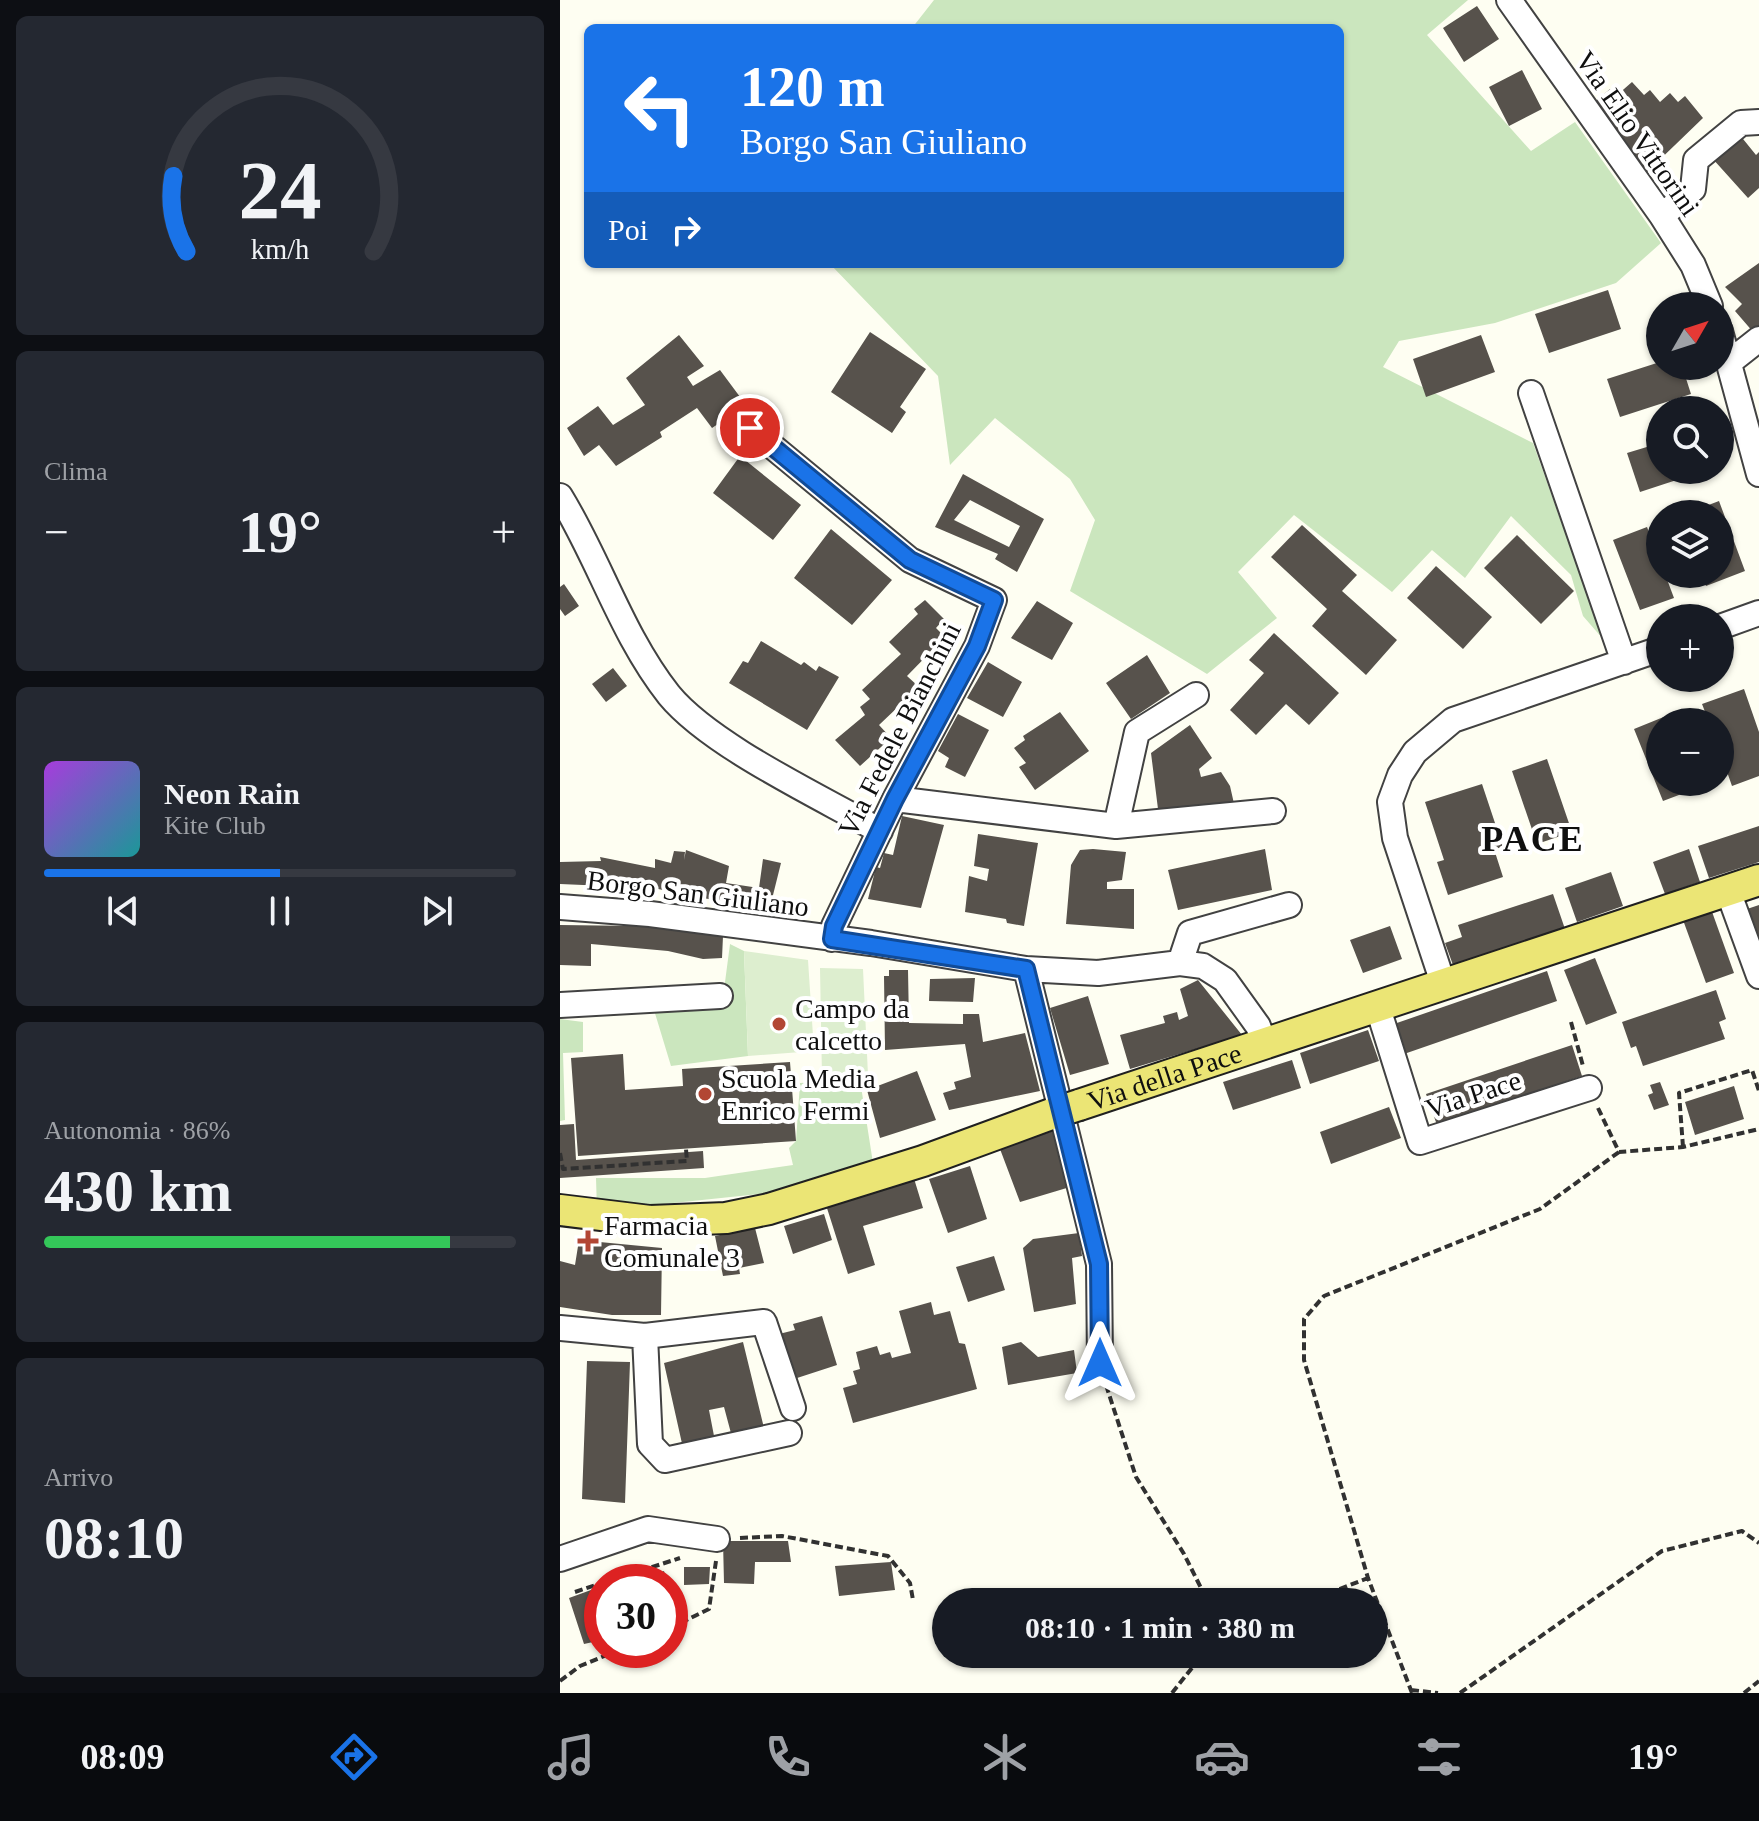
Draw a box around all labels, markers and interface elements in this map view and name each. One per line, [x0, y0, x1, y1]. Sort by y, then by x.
street label: Via Elio Vittorini [1569, 45, 1706, 222]
icon: left [608, 56, 712, 160]
text: 120 m [740, 56, 885, 118]
text: Borgo San Giuliano [740, 122, 1027, 162]
text: 24 [238, 143, 322, 235]
icon: right [664, 208, 708, 252]
text: Poi [608, 213, 648, 246]
text: km/h [251, 234, 309, 265]
north arrow [1646, 292, 1734, 380]
map controls [1646, 292, 1734, 796]
pin [716, 394, 784, 462]
button: search [1646, 396, 1734, 484]
icon: arrive [728, 406, 772, 450]
text: Clima [44, 457, 108, 486]
text: 19° [238, 499, 322, 565]
button: layers [1646, 500, 1734, 588]
text: − [44, 508, 69, 557]
text: + [491, 508, 516, 557]
button: + [1646, 604, 1734, 692]
street label: Via Fedele Bianchini [832, 617, 967, 842]
button: − [1646, 708, 1734, 796]
text: Neon Rain [164, 777, 300, 810]
text: Kite Club [164, 811, 266, 840]
district label: PACE [1481, 819, 1585, 859]
street label: Borgo San Giuliano [585, 864, 811, 922]
icon: previous [101, 889, 145, 933]
icon: pause [258, 889, 302, 933]
icon: next [415, 889, 459, 933]
place label: Campo da calcetto [795, 993, 910, 1056]
marker: Campo da calcetto [770, 1015, 788, 1033]
street label: Via della Pace [1084, 1037, 1245, 1117]
place label: Scuola Media Enrico Fermi [721, 1063, 876, 1126]
street label: Via Pace [1421, 1064, 1525, 1124]
marker: Scuola Media Enrico Fermi [696, 1085, 714, 1103]
text: Autonomia · 86% [44, 1116, 230, 1145]
text: 430 km [44, 1158, 232, 1224]
place label: Farmacia Comunale 3 [604, 1210, 740, 1273]
marker: Farmacia Comunale 3 [579, 1232, 597, 1250]
position arrow [1058, 1321, 1142, 1405]
text: Arrivo [44, 1463, 113, 1492]
text: 08:10 [44, 1505, 184, 1571]
speed limit sign: 30 [584, 1564, 688, 1668]
text: 08:10 · 1 min · 380 m [1025, 1611, 1295, 1644]
icon: directions [326, 1729, 382, 1785]
icon: music [543, 1729, 599, 1785]
icon: phone [760, 1729, 816, 1785]
icon: climate [977, 1729, 1033, 1785]
icon: car [1194, 1729, 1250, 1785]
icon: filters [1411, 1729, 1467, 1785]
text: 08:09 [81, 1737, 165, 1777]
text: 19° [1628, 1737, 1678, 1777]

